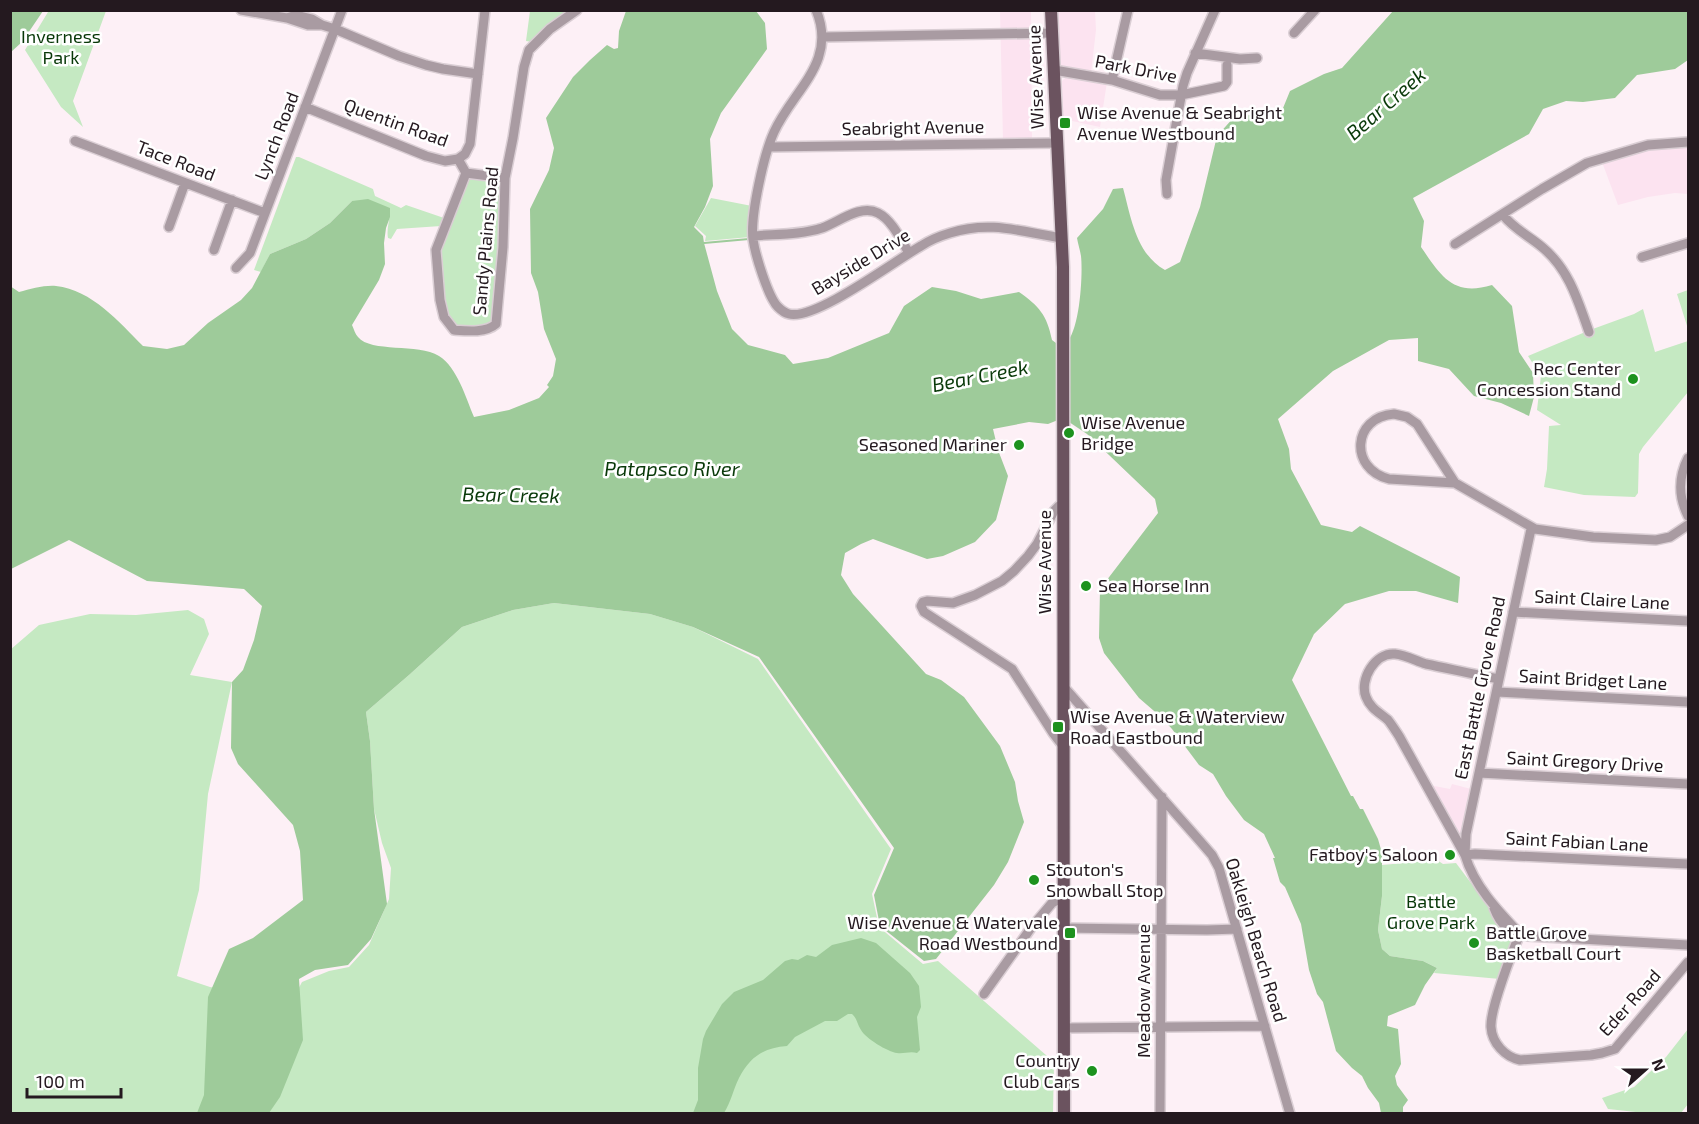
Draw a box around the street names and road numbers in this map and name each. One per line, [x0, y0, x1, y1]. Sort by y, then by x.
street label: Wise Avenue [1022, 25, 1048, 130]
street label: Park Drive [1093, 49, 1179, 87]
street label: Lynch Road [249, 88, 303, 183]
street label: Quentin Road [341, 93, 452, 151]
street label: Seabright Avenue [841, 115, 985, 139]
street label: Tace Road [134, 135, 219, 185]
street label: Sandy Plains Road [468, 166, 502, 316]
street label: Bayside Drive [807, 223, 914, 299]
street label: Wise Avenue [1033, 510, 1055, 614]
street label: Saint Claire Lane [1534, 584, 1670, 614]
street label: East Battle Grove Road [1449, 594, 1509, 781]
street label: Saint Bridget Lane [1518, 664, 1668, 694]
street label: Saint Gregory Drive [1506, 746, 1664, 776]
street label: Saint Fabian Lane [1505, 826, 1649, 856]
street label: Oakleigh Beach Road [1222, 855, 1292, 1024]
street label: Meadow Avenue [1132, 924, 1154, 1058]
street label: Eder Road [1594, 964, 1665, 1040]

